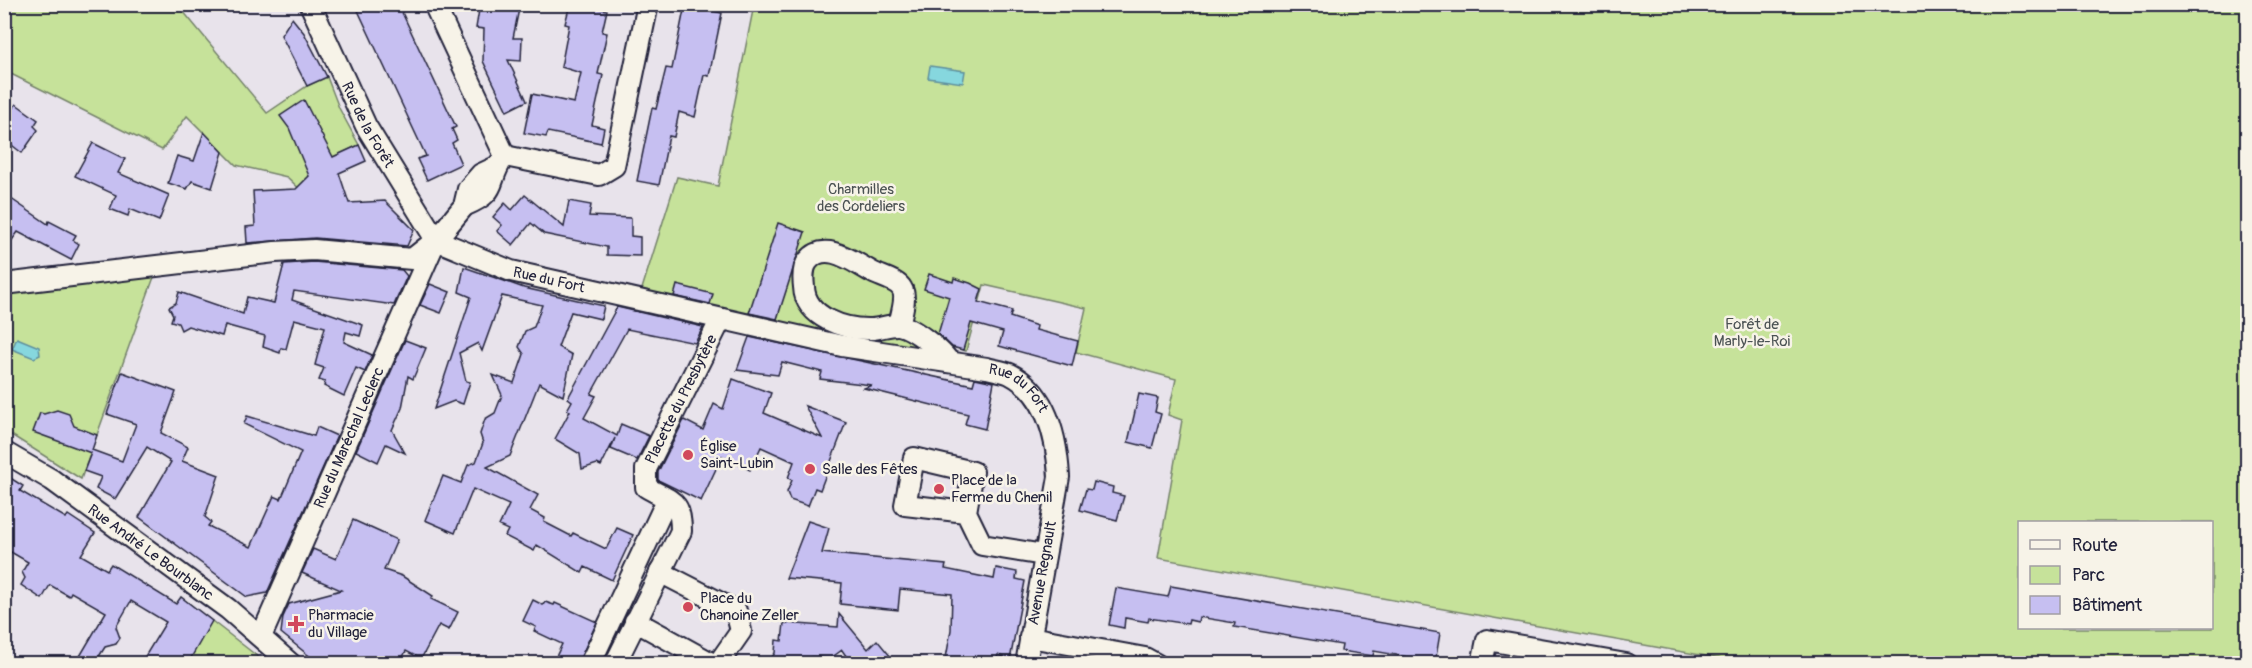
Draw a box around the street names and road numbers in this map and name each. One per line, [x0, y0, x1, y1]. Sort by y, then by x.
street label: Rue de la Forêt [337, 79, 399, 172]
street label: Rue du Fort [511, 263, 587, 298]
street label: Placette du Presbytère [641, 331, 722, 467]
street label: Rue du Fort [987, 360, 1053, 416]
street label: Rue du Maréchal Leclerc [310, 364, 389, 511]
street label: Rue André Le Bourblanc [84, 500, 217, 605]
street label: Avenue Regnault [1024, 519, 1061, 627]

